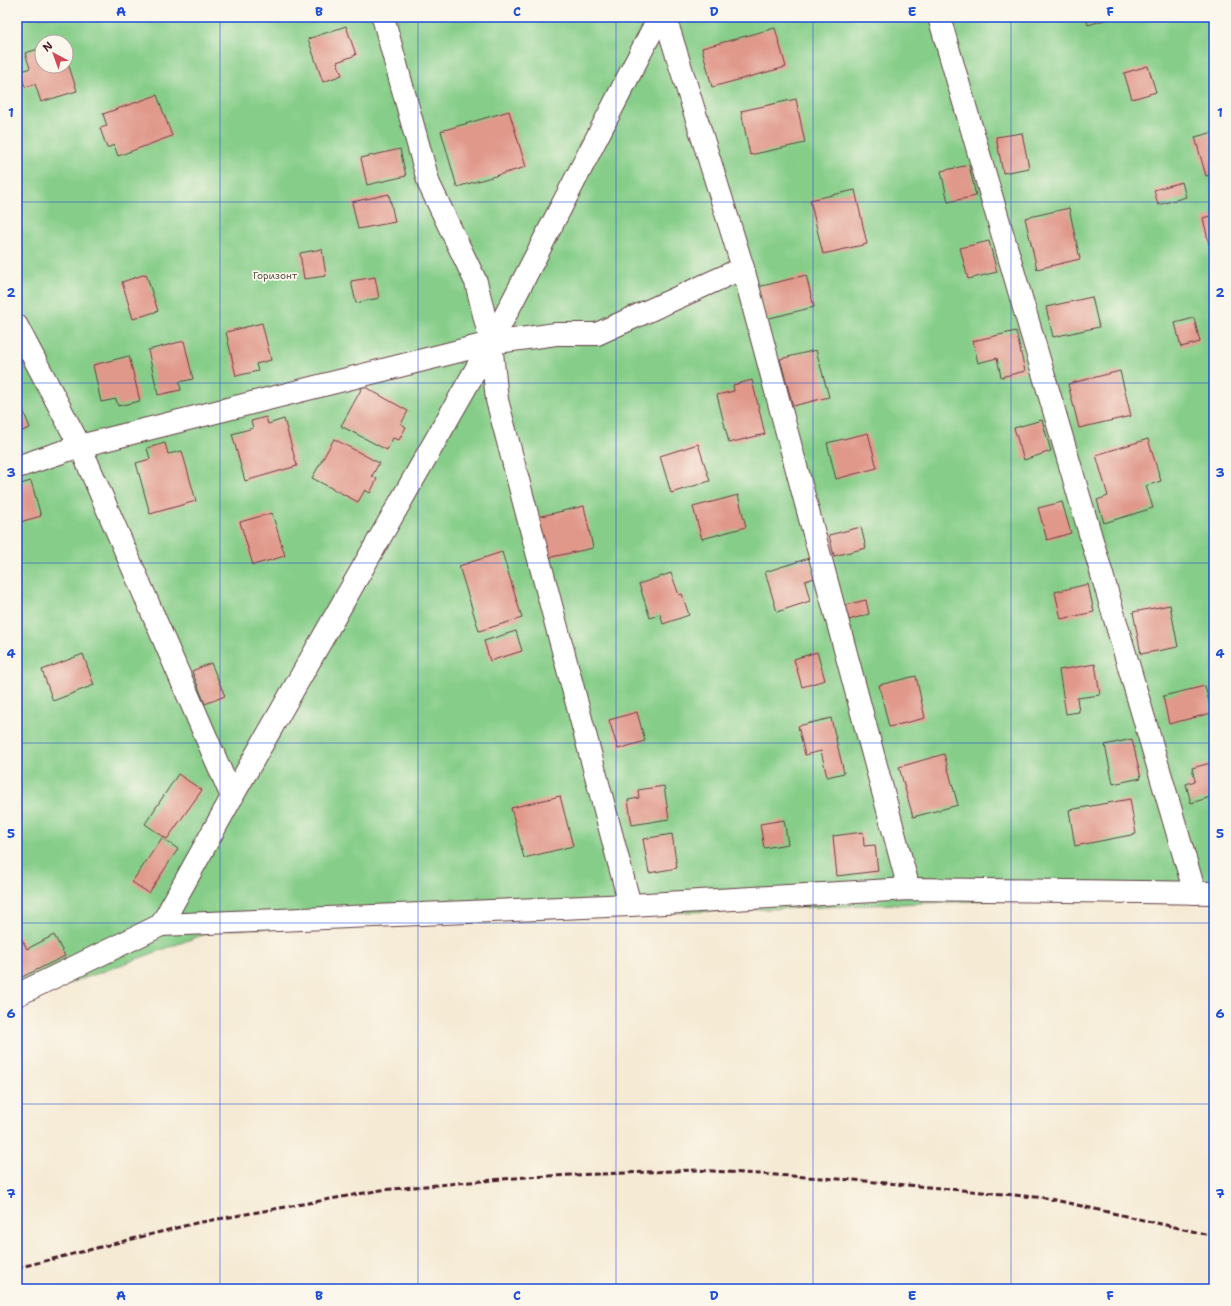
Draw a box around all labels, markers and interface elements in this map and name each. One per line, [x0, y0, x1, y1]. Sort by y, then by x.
text: A [116, 3, 126, 20]
text: B [315, 3, 323, 20]
text: C [513, 3, 521, 20]
text: D [709, 3, 719, 20]
text: E [908, 3, 917, 20]
text: F [1106, 3, 1114, 20]
north arrow [34, 34, 74, 74]
text: N [40, 38, 56, 55]
text: 1 [8, 104, 14, 121]
text: 1 [1217, 104, 1223, 121]
park label: Горизонт [253, 269, 298, 282]
text: 2 [6, 284, 16, 301]
text: 2 [1215, 284, 1225, 301]
text: 3 [6, 464, 16, 481]
text: 3 [1215, 464, 1225, 481]
text: 4 [6, 645, 16, 662]
text: 4 [1215, 645, 1225, 662]
text: 5 [7, 825, 15, 842]
text: 5 [1216, 825, 1224, 842]
text: 6 [6, 1005, 16, 1022]
text: 6 [1215, 1005, 1225, 1022]
text: 7 [6, 1185, 16, 1202]
text: 7 [1215, 1185, 1225, 1202]
text: A [116, 1287, 126, 1304]
text: B [315, 1287, 323, 1304]
text: C [513, 1287, 521, 1304]
text: D [709, 1287, 719, 1304]
text: E [908, 1287, 917, 1304]
text: F [1106, 1287, 1114, 1304]

